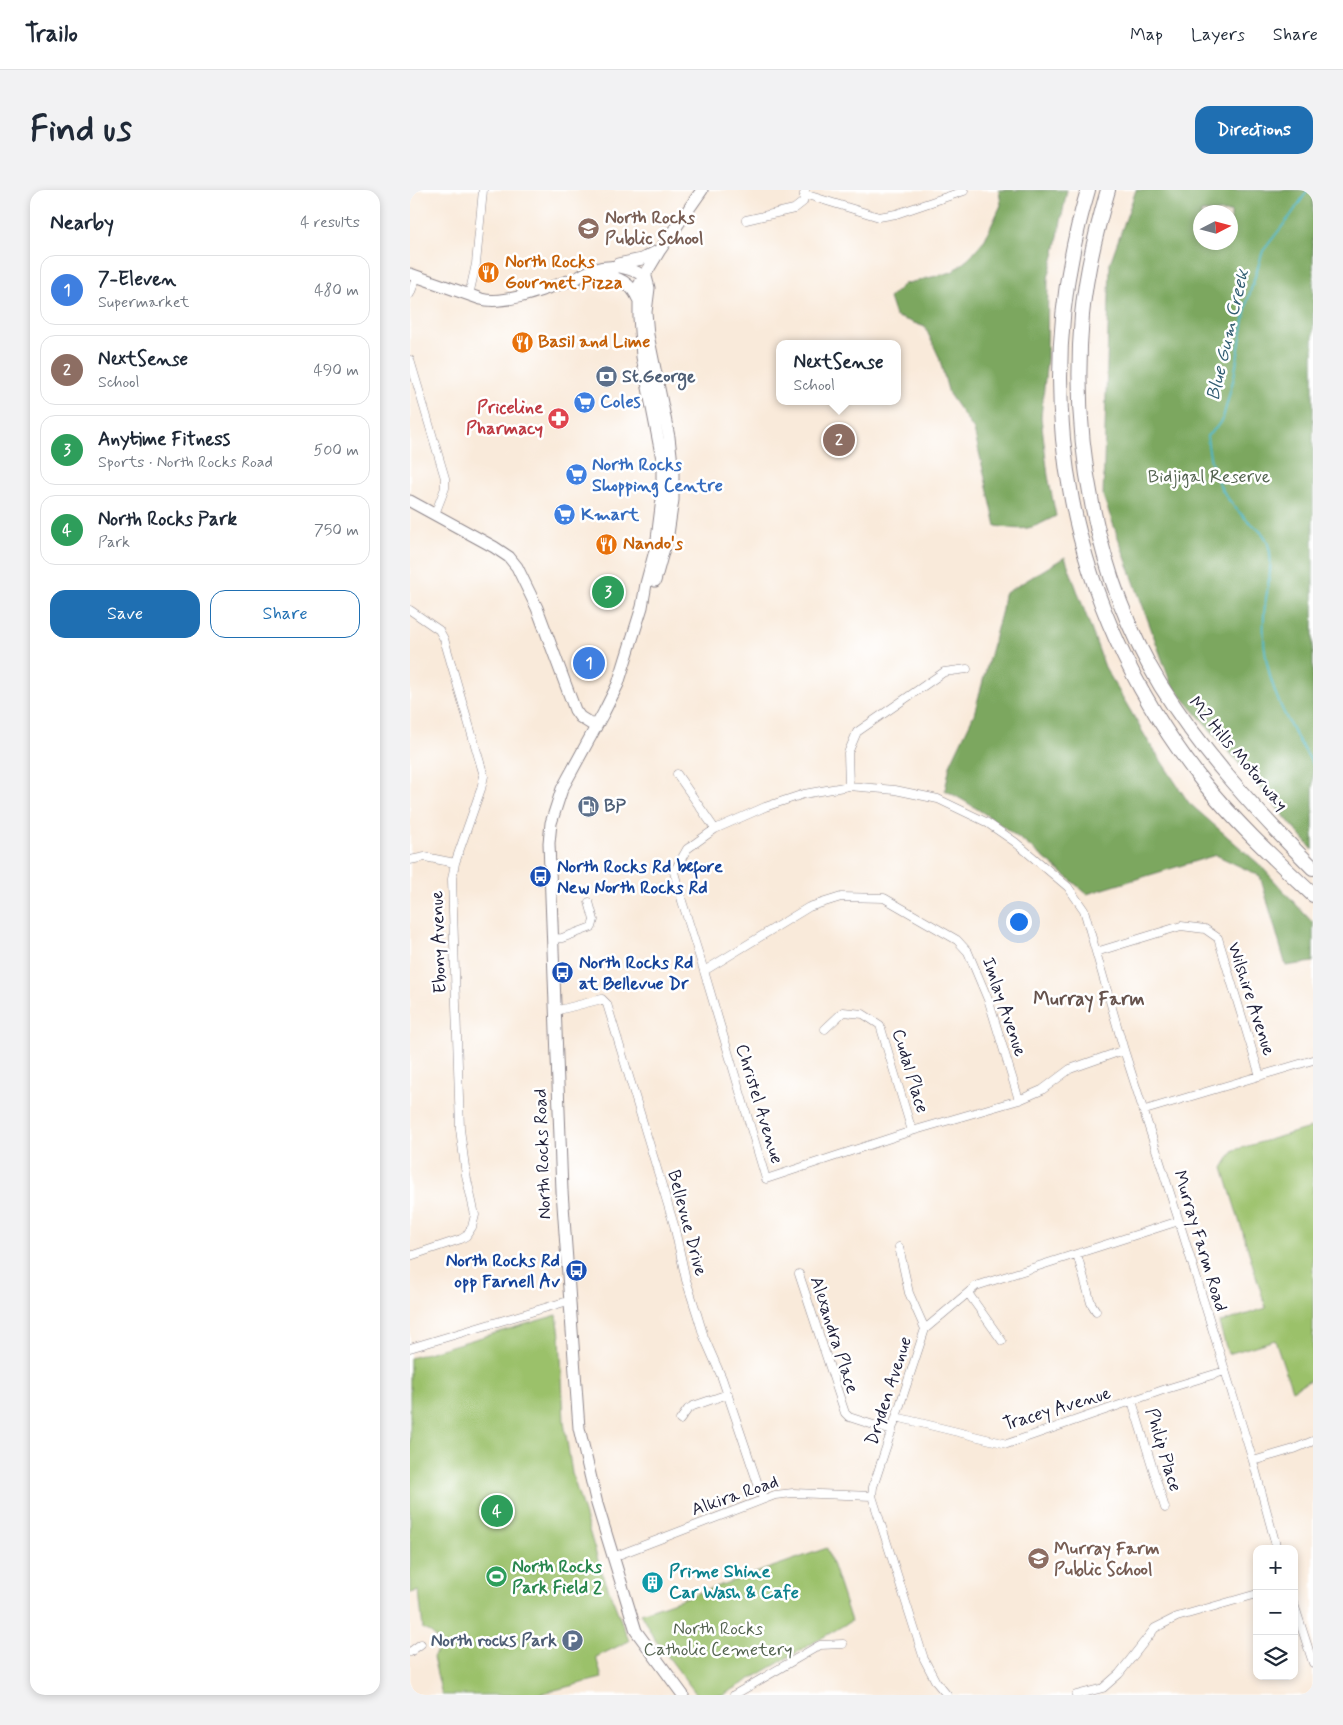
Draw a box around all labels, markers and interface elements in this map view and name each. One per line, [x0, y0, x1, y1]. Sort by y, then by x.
text: Trailo [25, 19, 78, 50]
text: Map [1130, 23, 1163, 47]
text: Layers [1191, 23, 1245, 47]
text: Share [1273, 23, 1318, 47]
button: Directions [1195, 106, 1313, 154]
text: Find us [30, 107, 132, 153]
north arrow [1193, 205, 1238, 250]
place label: North Rocks Public School [605, 206, 703, 251]
text: Nearby [50, 209, 114, 237]
text: 4 results [300, 212, 360, 233]
school or university icon: North Rocks Public School [577, 216, 601, 240]
place label: North Rocks Gourmet Pizza [505, 250, 623, 295]
restaurant icon: North Rocks Gourmet Pizza [477, 260, 501, 284]
water label: Blue Gum Creek [1201, 266, 1256, 403]
text: 7-Eleven [98, 267, 176, 292]
text: 1 [63, 280, 71, 301]
text: 480 m [314, 280, 359, 301]
text: Supermarket [98, 292, 189, 313]
restaurant icon: Basil and Lime [510, 330, 534, 354]
place label: Basil and Lime [538, 330, 650, 354]
popup [776, 340, 901, 405]
text: NextSense [98, 347, 188, 372]
text: NextSense [793, 350, 884, 375]
text: 2 [63, 360, 71, 381]
text: 490 m [313, 360, 359, 381]
bank icon: St.George [594, 365, 618, 389]
place label: St.George [622, 365, 696, 391]
text: School [98, 372, 139, 393]
text: School [793, 375, 835, 396]
supermarket icon: Coles [572, 390, 596, 414]
place label: Coles [600, 390, 641, 414]
place label: Priceline Pharmacy [466, 396, 543, 441]
pharmacy icon: Priceline Pharmacy [547, 406, 571, 430]
pin: 2 [823, 421, 855, 459]
text: Anytime Fitness [98, 427, 230, 452]
text: 3 [63, 440, 71, 461]
text: 500 m [314, 440, 359, 461]
text: Sports · North Rocks Road [98, 452, 273, 473]
place label: North Rocks Shopping Centre [592, 453, 723, 498]
supermarket icon: North Rocks Shopping Centre [564, 463, 588, 487]
park label: Bidjigal Reserve [1148, 465, 1270, 489]
supermarket icon: Kmart [553, 503, 577, 527]
place label: Kmart [581, 503, 640, 527]
text: North Rocks Park [98, 507, 237, 532]
text: 4 [62, 520, 72, 541]
text: 750 m [314, 520, 359, 541]
text: Park [98, 532, 130, 553]
restaurant icon: Nando's [595, 532, 619, 556]
place label: Nando's [623, 532, 683, 556]
pin: 3 [592, 573, 624, 611]
button: Save [50, 590, 200, 638]
button: Share [210, 590, 360, 638]
pin: 1 [573, 644, 605, 682]
street label: M2 Hills Motorway [1183, 692, 1293, 816]
fuel station icon: BP [576, 794, 600, 818]
place label: BP [604, 794, 626, 818]
place label: North Rocks Rd before New North Rocks Rd [557, 855, 723, 900]
bus stop icon: North Rocks Rd before New North Rocks Rd [529, 865, 553, 889]
street label: Ebony Avenue [425, 890, 453, 994]
your location [1006, 909, 1032, 935]
street label: Wilshire Avenue [1221, 939, 1281, 1059]
place label: North Rocks Rd at Bellevue Dr [579, 951, 693, 996]
street label: Imlay Avenue [976, 954, 1032, 1060]
bus stop icon: North Rocks Rd at Bellevue Dr [551, 961, 575, 985]
district label: Murray Farm [1033, 987, 1145, 1013]
street label: Cudal Place [886, 1026, 934, 1116]
street label: Christel Avenue [729, 1041, 789, 1167]
street label: North Rocks Road [529, 1088, 557, 1220]
street label: Bellevue Drive [661, 1167, 713, 1279]
street label: Murray Farm Road [1167, 1167, 1233, 1315]
place label: North Rocks Rd opp Farnell Av [446, 1249, 560, 1294]
bus stop icon: North Rocks Rd opp Farnell Av [564, 1259, 588, 1283]
street label: Alexandra Place [804, 1273, 864, 1397]
street label: Dryden Avenue [860, 1334, 918, 1448]
street label: Tracey Avenue [1000, 1381, 1114, 1437]
street label: Philip Place [1139, 1405, 1187, 1495]
street label: Alkira Road [688, 1470, 782, 1522]
pin: 4 [481, 1492, 513, 1530]
place label: Murray Farm Public School [1054, 1537, 1160, 1582]
map controls [1253, 1545, 1298, 1680]
button: + [1253, 1545, 1298, 1590]
school or university icon: Murray Farm Public School [1026, 1547, 1050, 1571]
place label: North Rocks Park Field 2 [512, 1555, 602, 1600]
place label: Prime Shine Car Wash & Cafe [669, 1560, 799, 1605]
sports icon: North Rocks Park Field 2 [484, 1565, 508, 1589]
building icon: Prime Shine Car Wash & Cafe [641, 1570, 665, 1594]
button: − [1253, 1590, 1298, 1635]
park label: North Rocks Catholic Cemetery [643, 1617, 793, 1662]
place label: North rocks Park [431, 1629, 557, 1653]
parking icon: North rocks Park [561, 1629, 585, 1653]
button: layers [1253, 1635, 1298, 1680]

